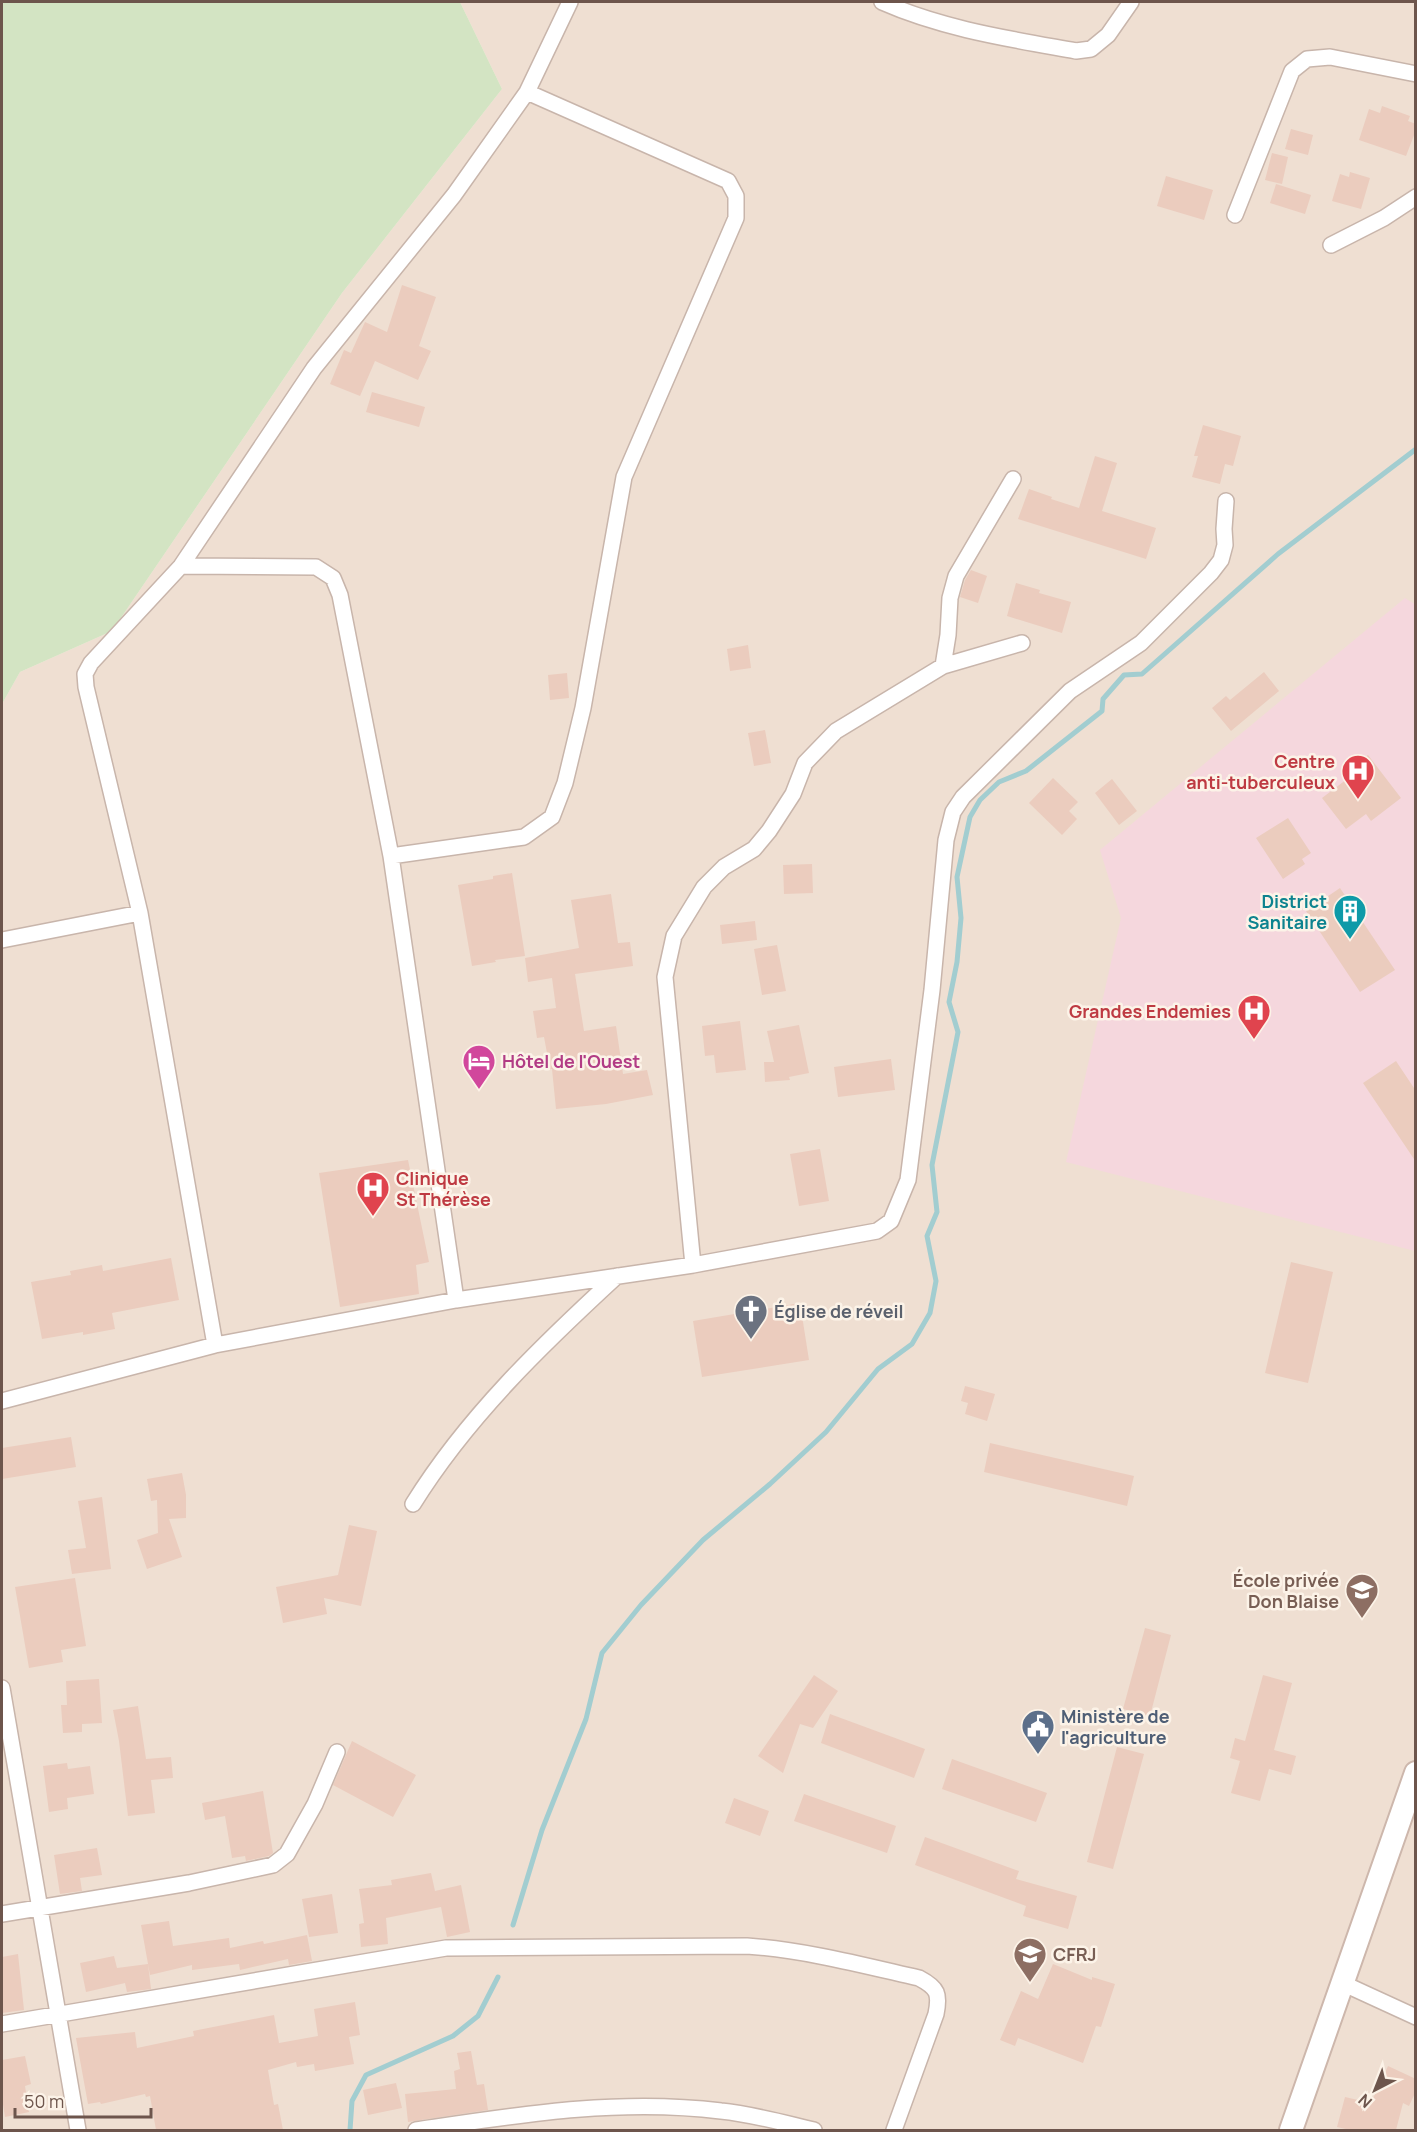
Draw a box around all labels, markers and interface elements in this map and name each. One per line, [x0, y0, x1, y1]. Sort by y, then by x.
place label: Centre anti-tuberculeux [1186, 749, 1335, 794]
hospital icon: Centre anti-tuberculeux [1340, 753, 1376, 800]
place label: District Sanitaire [1247, 889, 1327, 934]
building icon: District Sanitaire [1332, 893, 1368, 940]
hospital icon: Grandes Endemies [1236, 993, 1272, 1040]
place label: Grandes Endemies [1069, 999, 1231, 1023]
hotel icon: Hôtel de l'Ouest [461, 1043, 497, 1090]
place label: Hôtel de l'Ouest [502, 1049, 640, 1073]
place label: Clinique St Thérèse [396, 1166, 491, 1211]
hospital icon: Clinique St Thérèse [355, 1170, 391, 1217]
church icon: Église de réveil [733, 1293, 769, 1340]
place label: Église de réveil [774, 1299, 904, 1323]
place label: École privée Don Blaise [1233, 1568, 1339, 1613]
school or university icon: École privée Don Blaise [1344, 1572, 1380, 1619]
place label: Ministère de l'agriculture [1061, 1704, 1170, 1749]
public building icon: Ministère de l'agriculture [1020, 1708, 1056, 1755]
school or university icon: CFRJ [1012, 1936, 1048, 1983]
place label: CFRJ [1053, 1942, 1097, 1966]
north arrow [1345, 2060, 1405, 2120]
scale bar [15, 2081, 152, 2119]
text: 50 m [24, 2089, 64, 2113]
text: N [1353, 2089, 1377, 2113]

